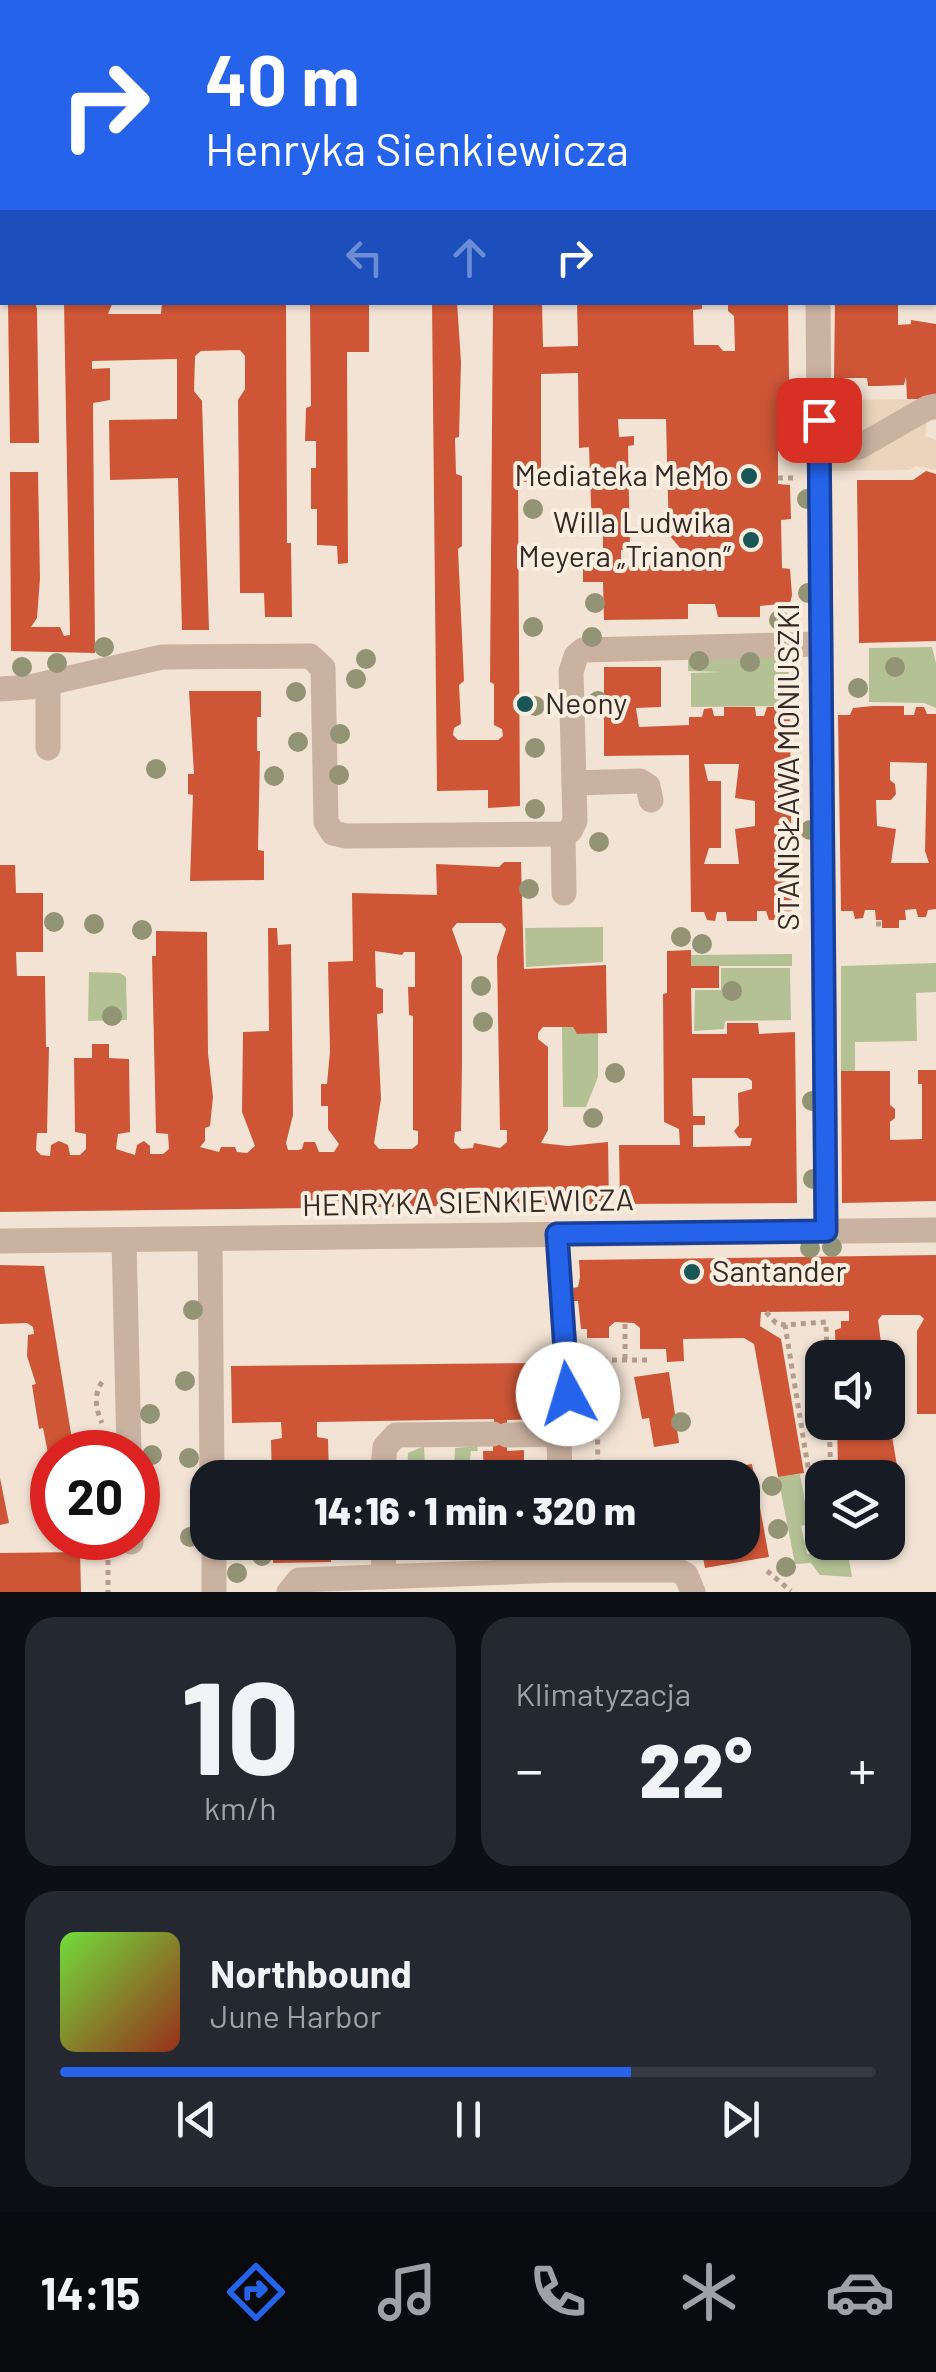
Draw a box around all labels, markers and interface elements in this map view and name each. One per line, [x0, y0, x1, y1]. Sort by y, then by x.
text: 40 m [205, 36, 360, 120]
icon: right [40, 40, 170, 170]
text: Henryka Sienkiewicza [205, 121, 629, 175]
icon: left [337, 230, 392, 285]
icon: ahead [442, 230, 497, 285]
icon: right [547, 230, 602, 285]
pin [777, 378, 862, 463]
icon: arrive [792, 393, 847, 448]
place label: Mediateka MeMo [515, 456, 729, 492]
marker: Mediateka MeMo [738, 465, 760, 487]
place label: Willa Ludwika Meyera „Trianon” [518, 503, 731, 573]
marker: Willa Ludwika Meyera „Trianon” [740, 529, 762, 551]
street label: STANISŁAWA MONIUSZKI [769, 603, 805, 931]
place label: Neony [545, 684, 628, 720]
marker: Neony [514, 693, 536, 715]
street label: HENRYKA SIENKIEWICZA [302, 1180, 634, 1222]
place label: Santander [712, 1252, 847, 1288]
marker: Santander [681, 1261, 703, 1283]
map controls [805, 1340, 905, 1560]
button: sound [805, 1340, 905, 1440]
position arrow [516, 1342, 620, 1446]
speed limit sign: 20 [30, 1430, 160, 1560]
button: layers [805, 1460, 905, 1560]
text: 14:16 · 1 min · 320 m [314, 1487, 636, 1533]
text: 10 [180, 1645, 300, 1801]
text: Klimatyzacja [516, 1674, 691, 1712]
text: 22° [639, 1723, 752, 1813]
text: − [516, 1735, 543, 1801]
text: + [848, 1735, 876, 1801]
text: km/h [204, 1788, 276, 1826]
text: Northbound [210, 1950, 412, 1996]
text: June Harbor [210, 1996, 381, 2034]
icon: previous [169, 2092, 224, 2147]
icon: pause [441, 2092, 496, 2147]
icon: next [713, 2092, 768, 2147]
icon: directions [221, 2257, 291, 2327]
icon: music [372, 2257, 442, 2327]
icon: phone [523, 2257, 593, 2327]
icon: climate [674, 2257, 744, 2327]
icon: car [825, 2257, 895, 2327]
text: 14:15 [41, 2265, 140, 2319]

